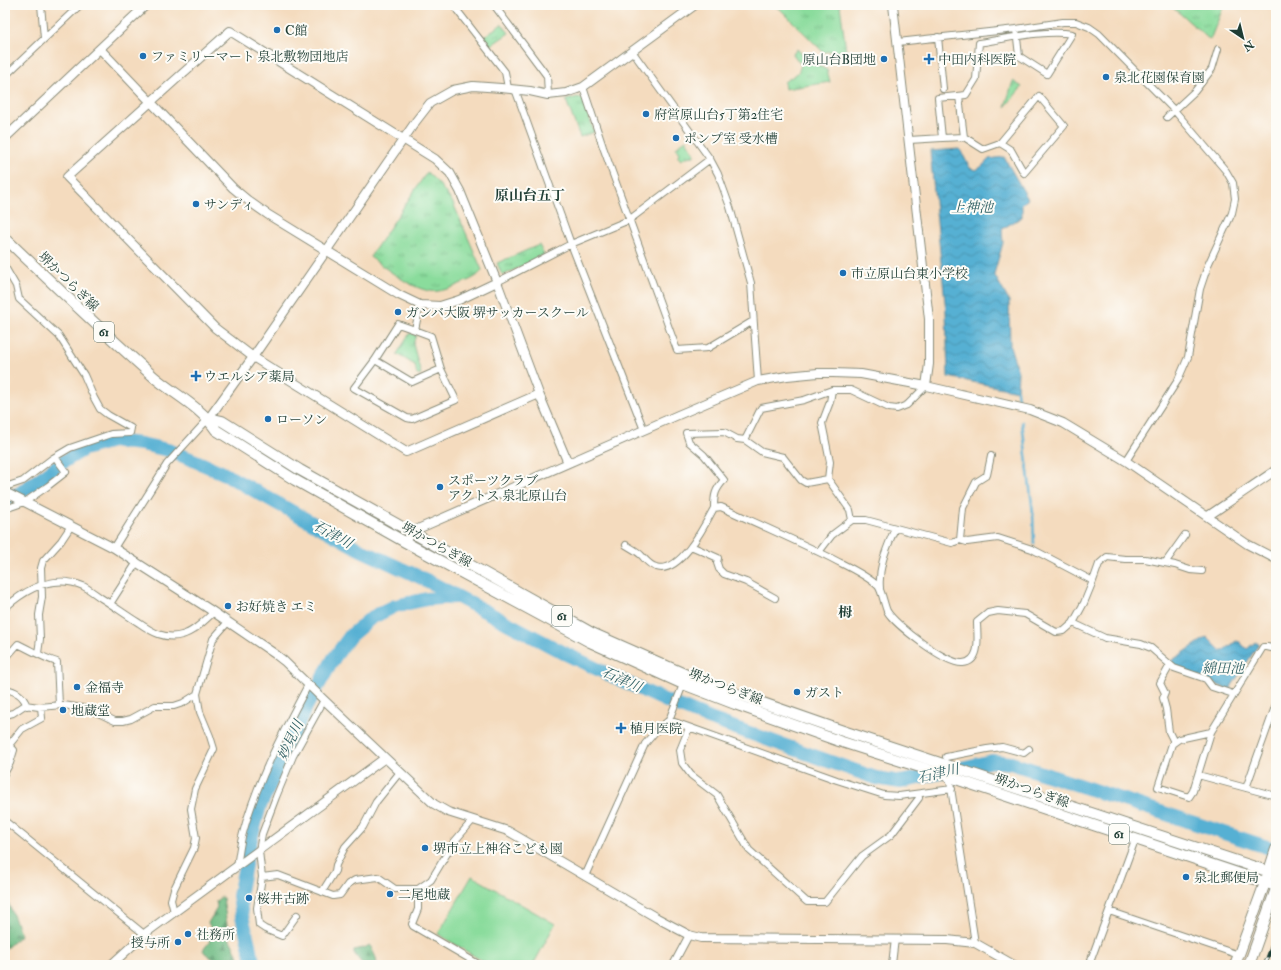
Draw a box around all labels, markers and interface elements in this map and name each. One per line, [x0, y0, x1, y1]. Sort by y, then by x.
north arrow [1223, 18, 1263, 58]
place label: C館 [285, 23, 308, 39]
marker: C館 [272, 25, 282, 35]
text: N [1240, 37, 1257, 55]
place label: ファミリーマート 泉北敷物団地店 [151, 49, 348, 65]
marker: ファミリーマート 泉北敷物団地店 [138, 51, 148, 61]
place label: 原山台B団地 [802, 52, 876, 68]
place label: 中田内科医院 [938, 52, 1016, 68]
marker: 中田内科医院 [923, 53, 935, 65]
marker: 原山台B団地 [879, 54, 889, 64]
place label: 泉北花園保育園 [1114, 70, 1205, 86]
marker: 泉北花園保育園 [1101, 72, 1111, 82]
place label: 府営原山台5丁第2住宅 [654, 107, 783, 123]
marker: 府営原山台5丁第2住宅 [641, 109, 651, 119]
place label: ポンプ室 受水槽 [684, 131, 778, 147]
marker: ポンプ室 受水槽 [671, 133, 681, 143]
district label: 原山台五丁 [495, 187, 565, 204]
place label: サンディ [204, 197, 254, 213]
marker: サンディ [191, 199, 201, 209]
water label: 上神池 [951, 199, 995, 216]
street label: 堺かつらぎ線 [35, 249, 102, 315]
place label: 市立原山台東小学校 [851, 266, 968, 282]
marker: 市立原山台東小学校 [838, 268, 848, 278]
place label: ガンバ大阪 堺サッカースクール [406, 305, 589, 321]
marker: ガンバ大阪 堺サッカースクール [393, 307, 403, 317]
road number: 61 [94, 322, 114, 342]
place label: ウエルシア薬局 [204, 369, 295, 385]
marker: ウエルシア薬局 [191, 371, 201, 381]
place label: ローソン [276, 412, 327, 428]
marker: ローソン [263, 414, 273, 424]
place label: スポーツクラブ アクトス 泉北原山台 [448, 473, 567, 504]
marker: スポーツクラブ アクトス 泉北原山台 [435, 482, 445, 492]
water label: 石津川 [310, 517, 357, 553]
street label: 堺かつらぎ線 [399, 519, 475, 571]
place label: お好焼き エミ [236, 599, 317, 615]
marker: お好焼き エミ [223, 601, 233, 611]
district label: 栂 [838, 604, 853, 621]
road number: 61 [552, 606, 572, 626]
water label: 綿田池 [1202, 660, 1246, 677]
water label: 石津川 [599, 663, 646, 697]
street label: 堺かつらぎ線 [686, 665, 765, 708]
place label: 金福寺 [85, 680, 124, 696]
marker: 金福寺 [72, 682, 82, 692]
place label: ガスト [805, 685, 844, 701]
marker: ガスト [792, 687, 802, 697]
place label: 地蔵堂 [71, 703, 110, 719]
marker: 地蔵堂 [58, 705, 68, 715]
water label: 妙見川 [274, 716, 308, 763]
place label: 植月医院 [630, 721, 682, 737]
marker: 植月医院 [615, 722, 627, 734]
water label: 石津川 [916, 760, 962, 786]
street label: 堺かつらぎ線 [992, 771, 1071, 811]
road number: 61 [1109, 824, 1129, 844]
place label: 堺市立上神谷こども園 [433, 841, 563, 857]
marker: 堺市立上神谷こども園 [420, 843, 430, 853]
place label: 泉北郵便局 [1194, 870, 1259, 886]
marker: 泉北郵便局 [1181, 872, 1191, 882]
place label: 二尾地蔵 [398, 887, 450, 903]
marker: 二尾地蔵 [385, 889, 395, 899]
place label: 桜井古跡 [257, 891, 309, 907]
marker: 桜井古跡 [244, 893, 254, 903]
place label: 社務所 [196, 927, 235, 943]
marker: 社務所 [183, 929, 193, 939]
place label: 授与所 [131, 935, 170, 951]
marker: 授与所 [173, 937, 183, 947]

